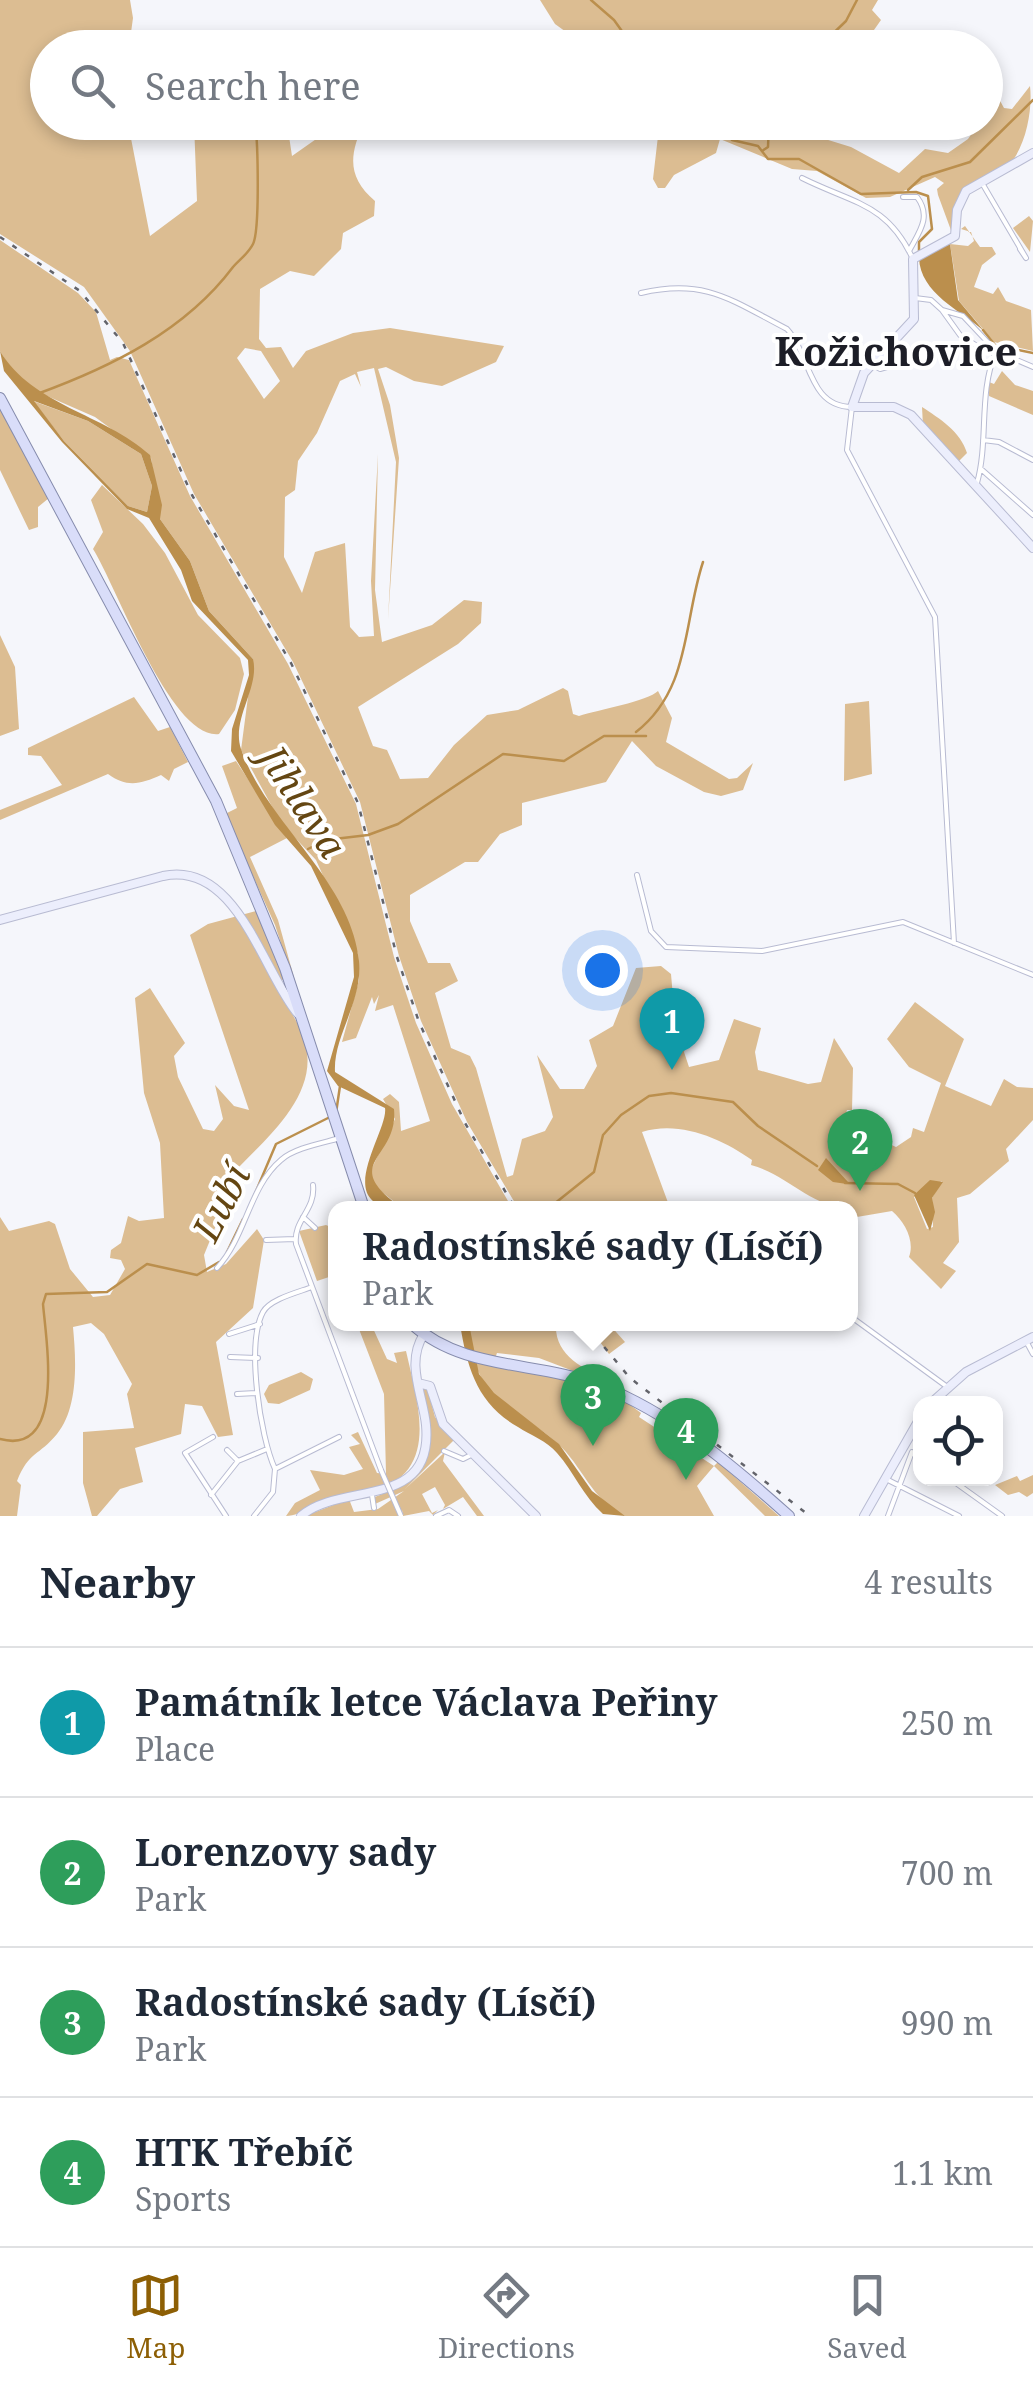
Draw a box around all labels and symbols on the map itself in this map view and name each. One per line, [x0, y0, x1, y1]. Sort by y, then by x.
district label: Kožichovice [775, 323, 1017, 378]
water label: Jihlava [245, 730, 360, 867]
your location [577, 945, 628, 996]
pin: 1 [640, 988, 704, 1070]
pin: 2 [828, 1108, 892, 1191]
water label: Lubí [178, 1152, 263, 1250]
pin: 3 [560, 1364, 626, 1446]
pin: 4 [654, 1398, 718, 1480]

